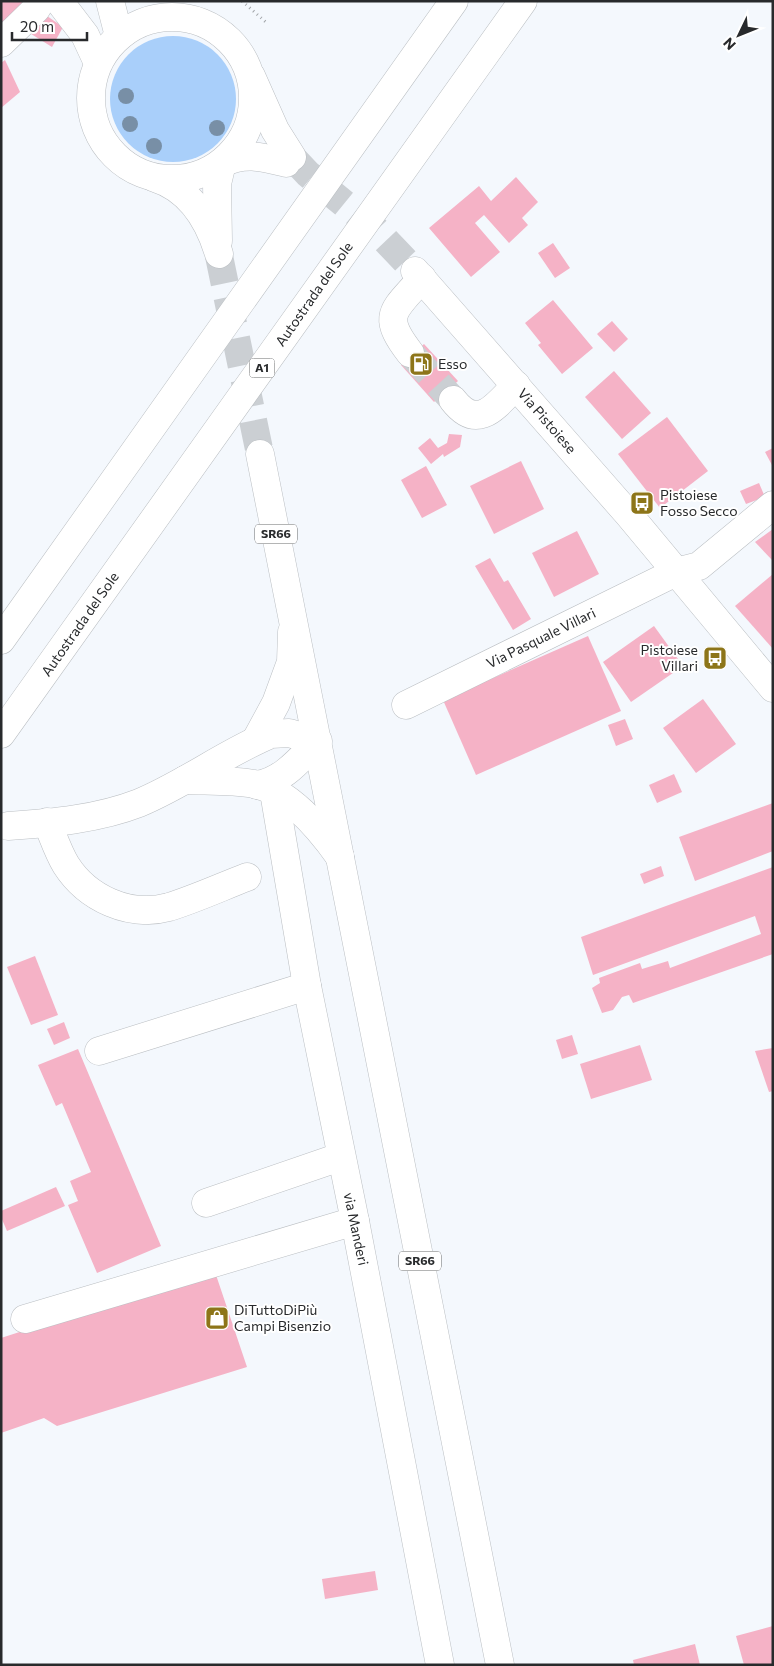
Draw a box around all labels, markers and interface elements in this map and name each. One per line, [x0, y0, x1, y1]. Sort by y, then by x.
scale bar [12, 10, 88, 42]
north arrow [714, 10, 764, 60]
text: 20 m [20, 17, 54, 35]
text: N [719, 35, 739, 54]
street label: Autostrada del Sole [271, 238, 356, 349]
fuel station icon: Esso [408, 351, 434, 377]
place label: Esso [438, 355, 467, 372]
road number: A1 [250, 358, 274, 378]
street label: Via Pistoiese [514, 385, 580, 457]
place label: Pistoiese Fosso Secco [660, 486, 738, 519]
bus stop icon: Pistoiese Fosso Secco [629, 490, 655, 516]
road number: SR66 [255, 524, 297, 544]
street label: Autostrada del Sole [37, 568, 122, 679]
street label: Via Pasquale Villari [483, 604, 598, 671]
place label: Pistoiese Villari [641, 641, 698, 674]
bus stop icon: Pistoiese Villari [702, 645, 728, 671]
street label: via Manderi [340, 1191, 373, 1267]
road number: SR66 [399, 1252, 441, 1270]
place label: DiTuttoDiPiù Campi Bisenzio [234, 1301, 331, 1334]
shop icon: DiTuttoDiPiù Campi Bisenzio [204, 1305, 230, 1331]

